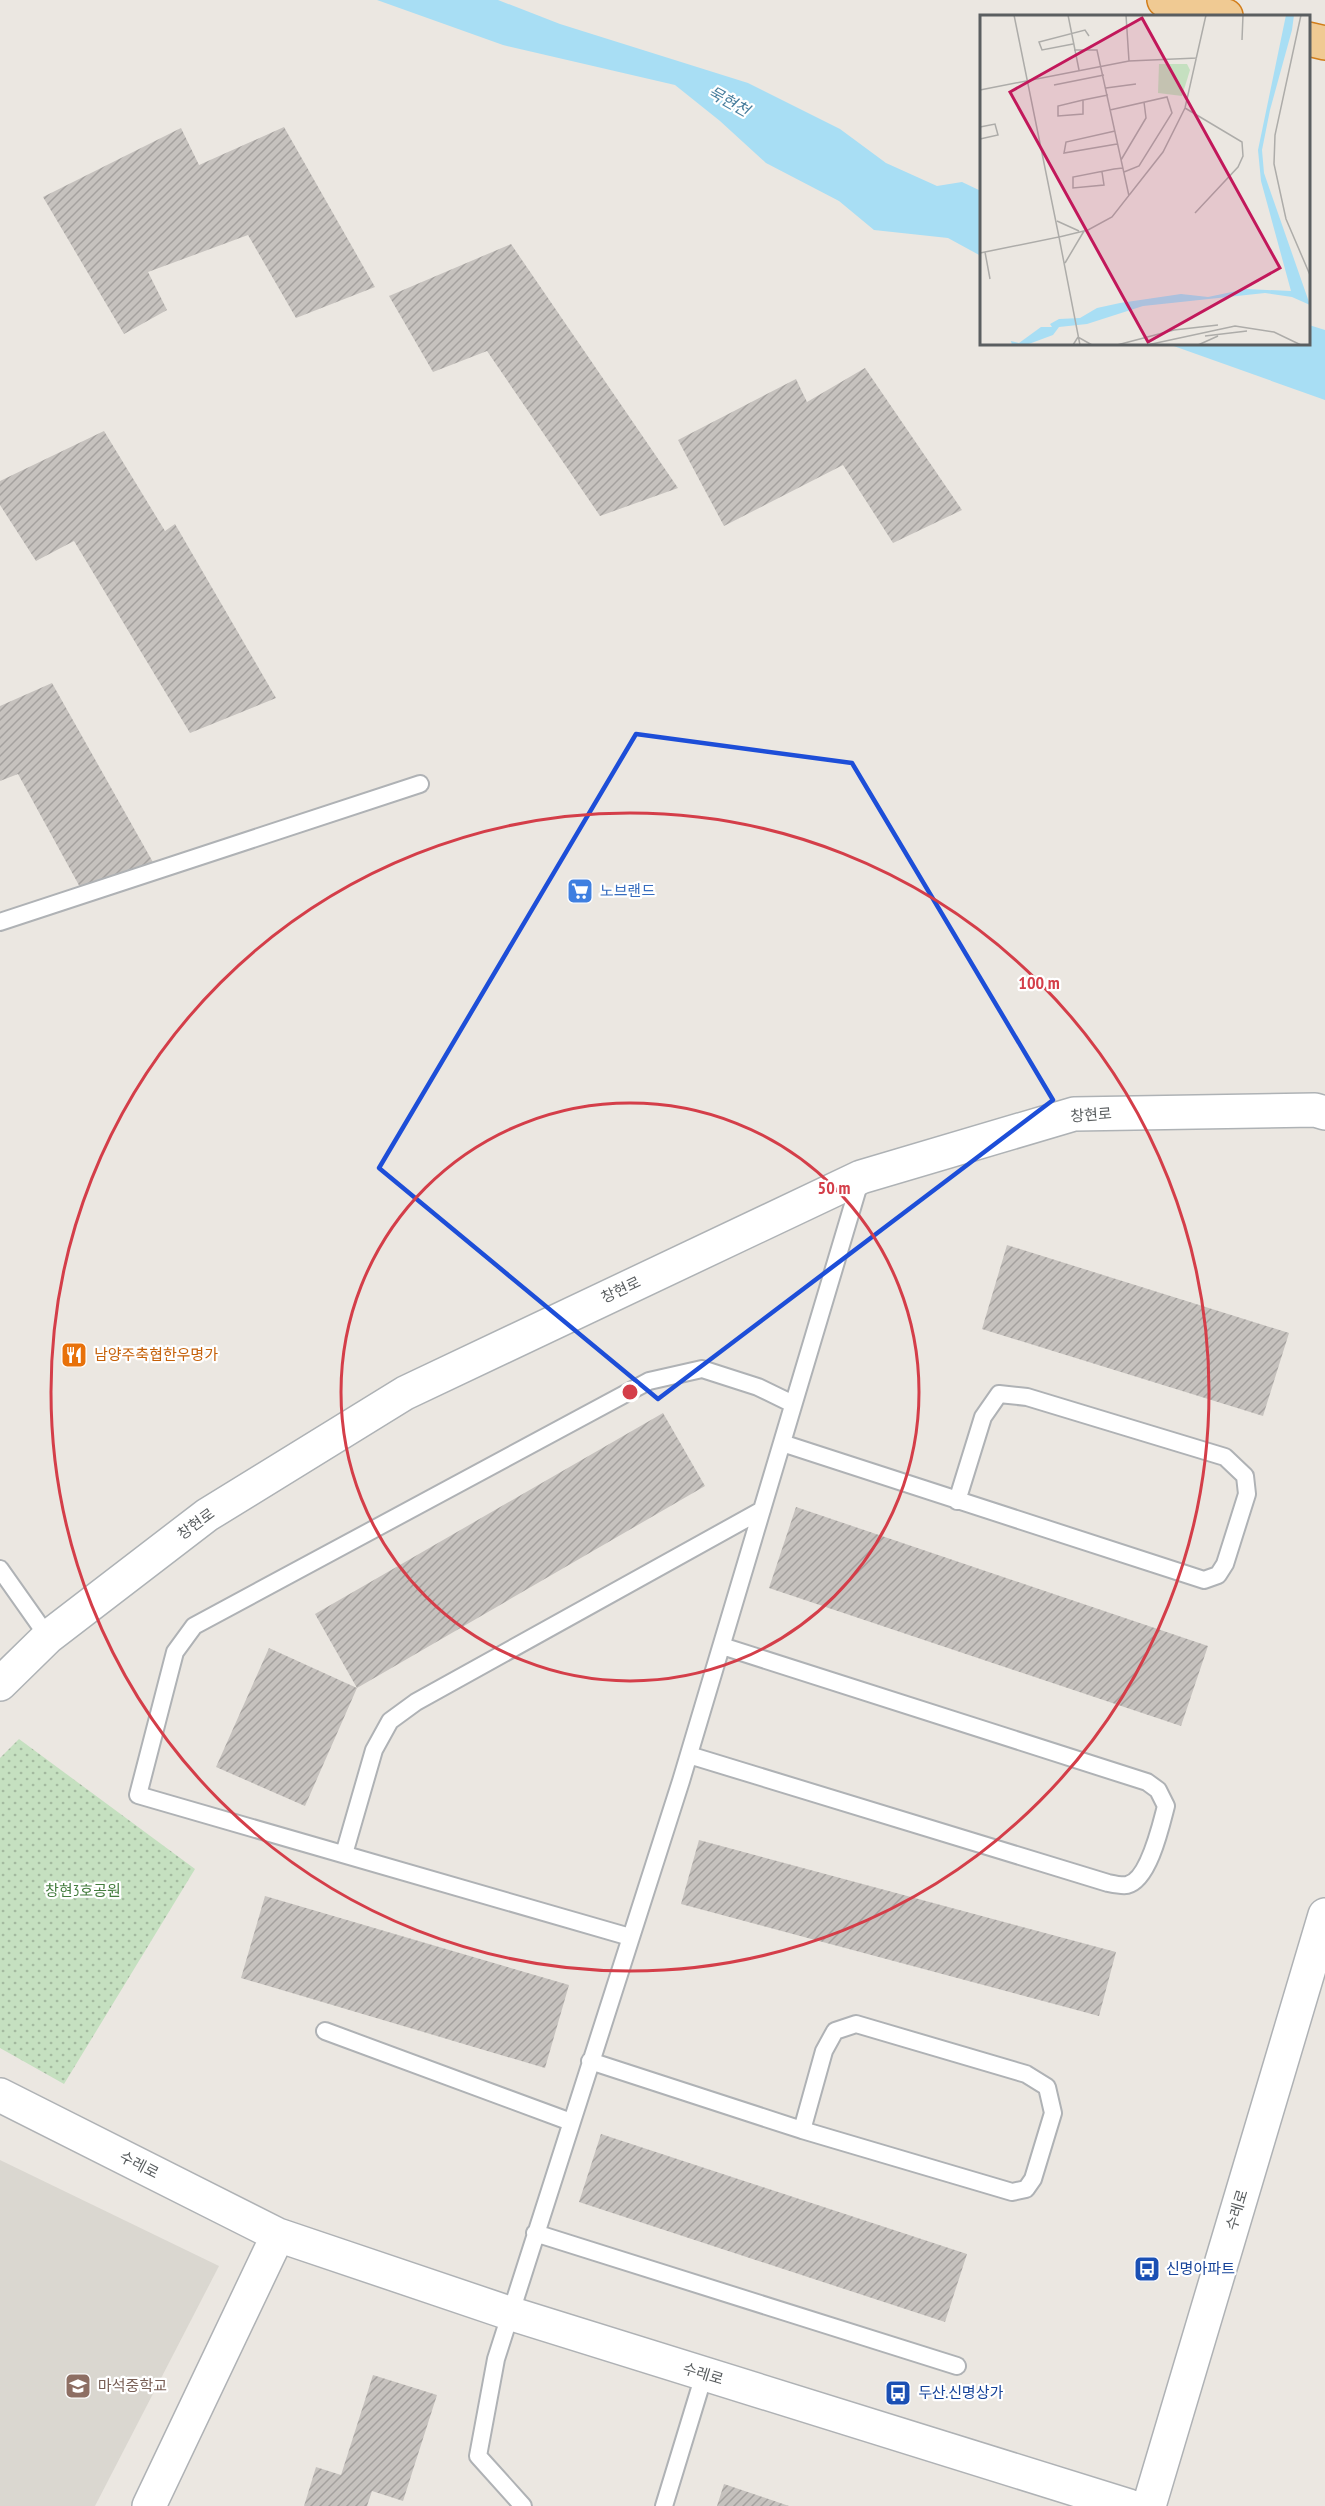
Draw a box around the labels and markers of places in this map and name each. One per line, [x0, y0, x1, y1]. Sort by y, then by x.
supermarket icon: 노브랜드 [565, 876, 595, 906]
place label: 노브랜드 [600, 881, 655, 900]
restaurant icon: 남양주축협한우명가 [59, 1340, 89, 1370]
place label: 남양주축협한우명가 [94, 1345, 218, 1364]
centre of rings [620, 1382, 640, 1402]
bus stop icon: 신명아파트 [1132, 2254, 1162, 2284]
place label: 신명아파트 [1166, 2259, 1235, 2278]
school or university icon: 마석중학교 [63, 2371, 93, 2401]
place label: 마석중학교 [98, 2376, 167, 2395]
bus stop icon: 두산.신명상가 [883, 2378, 913, 2408]
place label: 두산.신명상가 [918, 2383, 1004, 2402]

